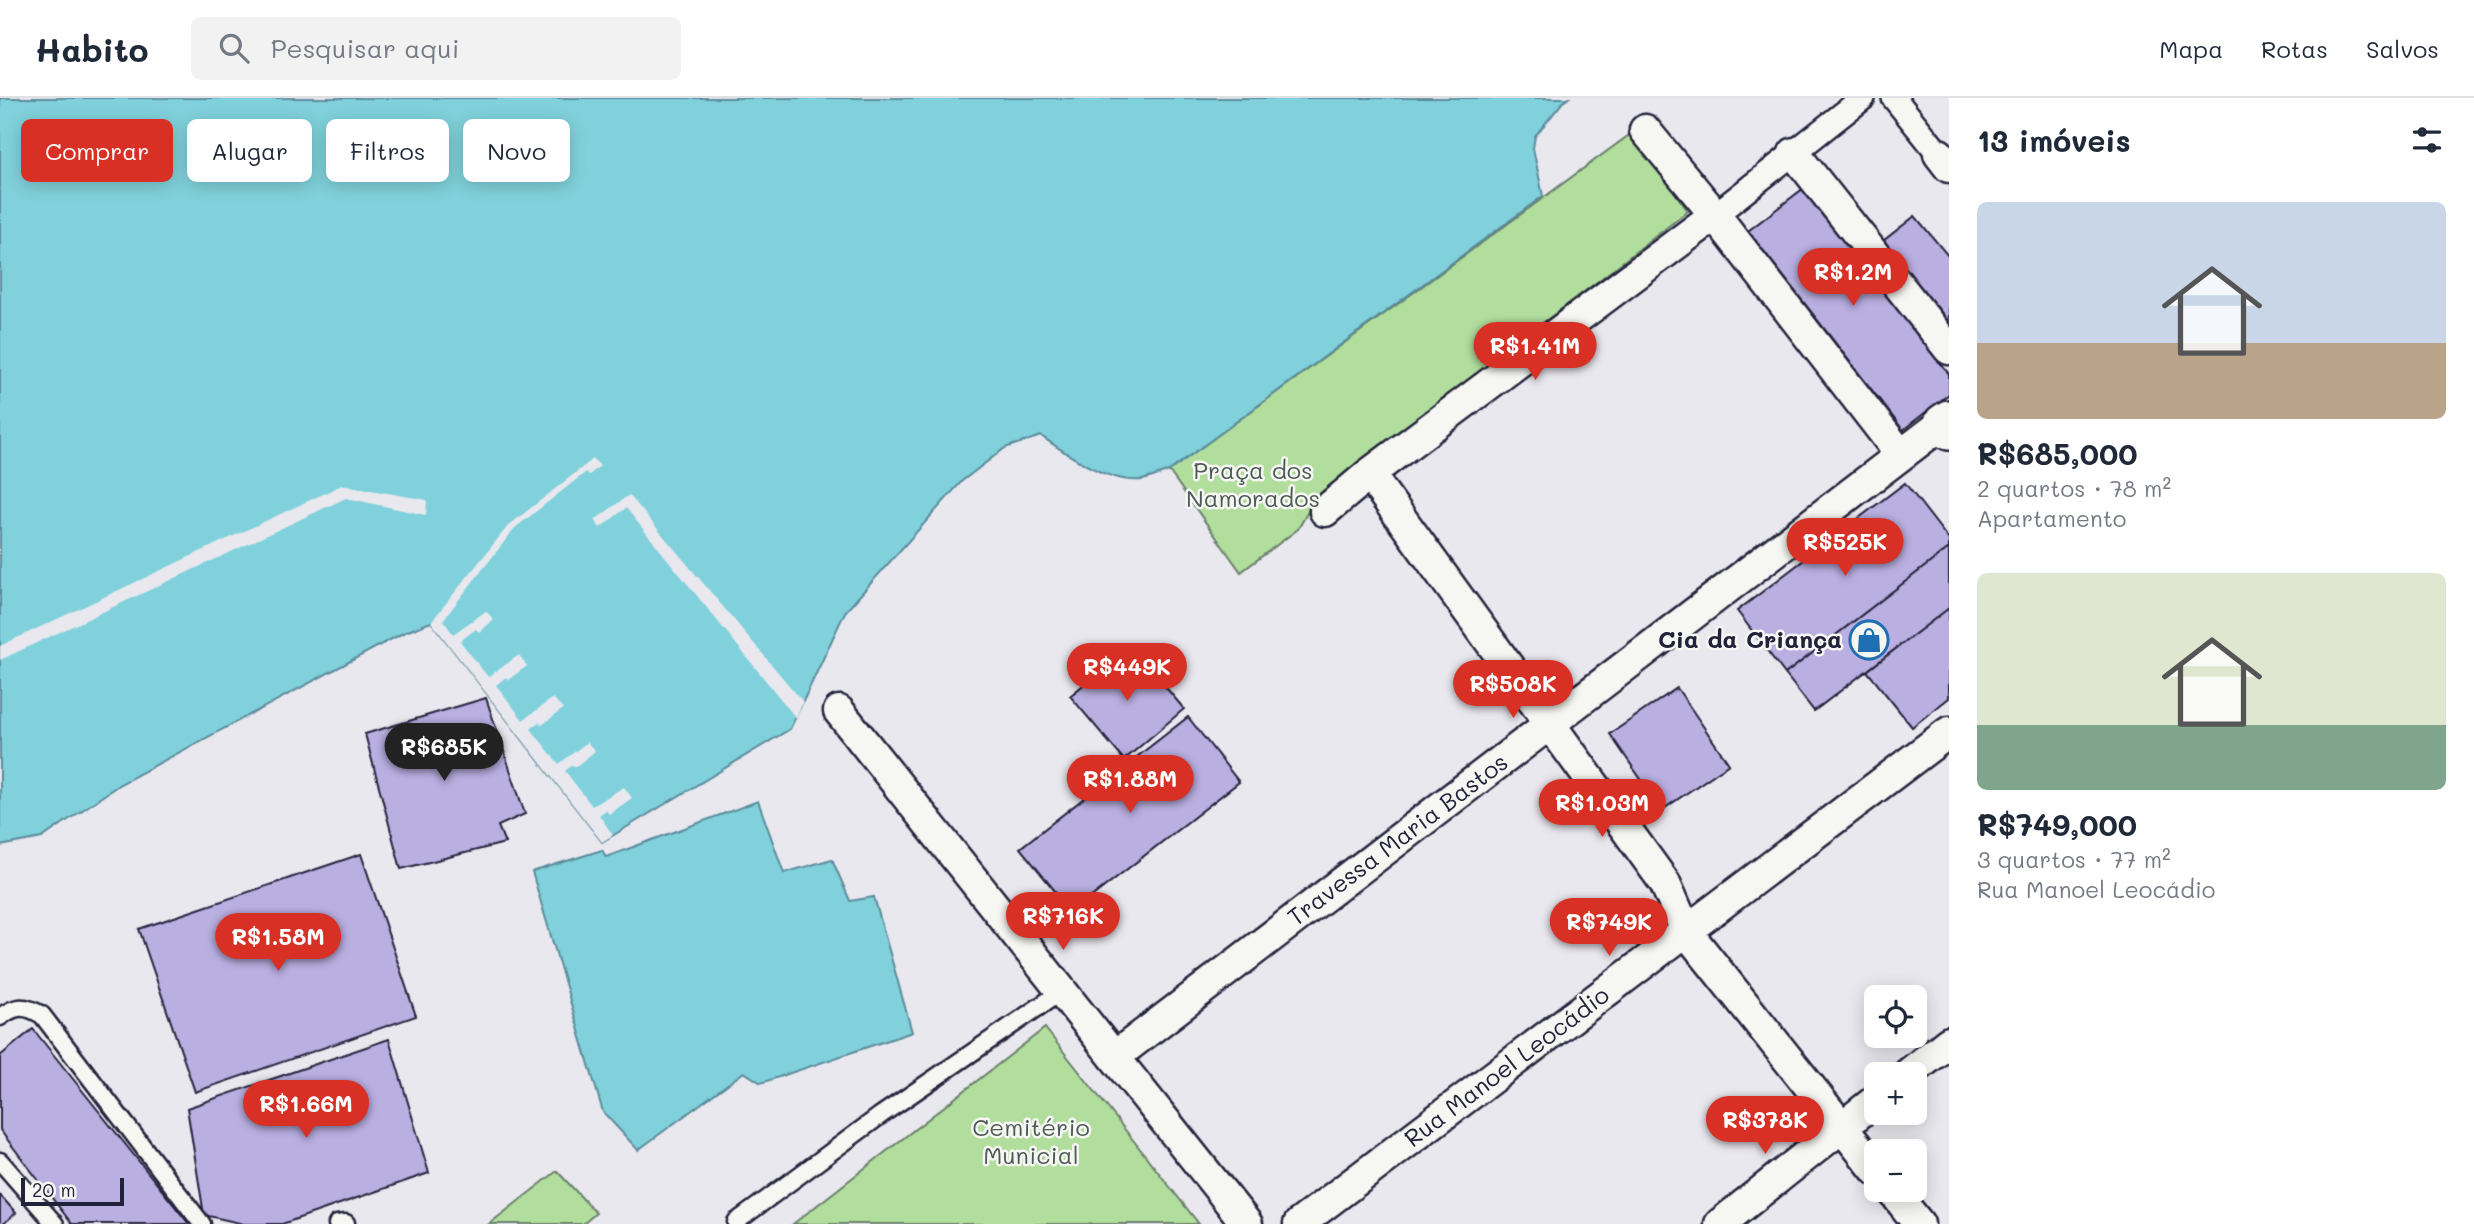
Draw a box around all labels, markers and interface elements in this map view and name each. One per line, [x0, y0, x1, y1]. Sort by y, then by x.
search box [191, 17, 681, 80]
text: Habito [35, 27, 149, 70]
icon: search [215, 29, 253, 67]
text: Pesquisar aqui [271, 31, 459, 65]
text: Mapa [2159, 33, 2223, 64]
text: Rotas [2261, 33, 2328, 64]
text: Salvos [2366, 33, 2439, 64]
chip: Comprar [21, 119, 173, 182]
chip: Alugar [187, 119, 312, 182]
chip: Filtros [326, 119, 449, 182]
chip: Novo [463, 119, 570, 182]
text: 13 imóveis [1977, 120, 2131, 160]
icon: filters [2408, 121, 2446, 159]
pin: R$1.2M [1796, 248, 1910, 308]
icon: home [2149, 248, 2275, 374]
text: R$1.2M [1814, 256, 1892, 286]
pin: R$1.41M [1470, 322, 1600, 382]
text: R$1.41M [1490, 330, 1580, 360]
text: R$685,000 [1977, 433, 2138, 473]
park label: Praça dos Namorados [1186, 454, 1320, 513]
text: 2 quartos · 78 m² [1977, 473, 2171, 503]
text: Apartamento [1977, 503, 2127, 533]
pin: R$525K [1788, 518, 1902, 578]
text: R$525K [1803, 526, 1888, 556]
shop icon: Cia da Criança [1848, 619, 1890, 661]
icon: home [2149, 619, 2275, 745]
place label: Cia da Criança [1658, 623, 1842, 654]
pin: R$449K [1070, 644, 1184, 703]
text: R$449K [1083, 651, 1171, 681]
pin: R$508K [1456, 660, 1570, 720]
text: R$508K [1469, 668, 1557, 698]
pin: R$685K [387, 724, 501, 783]
text: R$685K [401, 731, 487, 761]
street label: Travessa Maria Bastos [1281, 746, 1513, 932]
pin: R$1.88M [1065, 756, 1195, 815]
text: R$1.88M [1083, 763, 1177, 793]
pin: R$1.03M [1537, 780, 1667, 839]
text: R$1.03M [1555, 787, 1649, 817]
text: R$749,000 [1977, 804, 2137, 844]
text: 3 quartos · 77 m² [1977, 844, 2171, 874]
text: Rua Manoel Leocádio [1977, 874, 2216, 904]
pin: R$716K [1006, 892, 1120, 952]
pin: R$749K [1552, 898, 1666, 958]
text: R$716K [1022, 900, 1104, 930]
text: R$749K [1566, 906, 1652, 936]
pin: R$1.58M [213, 914, 343, 973]
text: R$1.58M [231, 921, 325, 951]
street label: Rua Manoel Leocádio [1397, 979, 1615, 1153]
map controls [1864, 985, 1927, 1202]
button: locate [1864, 985, 1927, 1048]
button: + [1864, 1062, 1927, 1125]
pin: R$1.66M [241, 1080, 371, 1140]
text: R$1.66M [259, 1088, 353, 1118]
pin: R$378K [1708, 1096, 1822, 1156]
text: R$378K [1722, 1104, 1808, 1134]
park label: Cemitério Municial [972, 1111, 1090, 1170]
button: − [1864, 1139, 1927, 1202]
scale bar [21, 1175, 124, 1207]
text: 20 m [32, 1177, 76, 1202]

